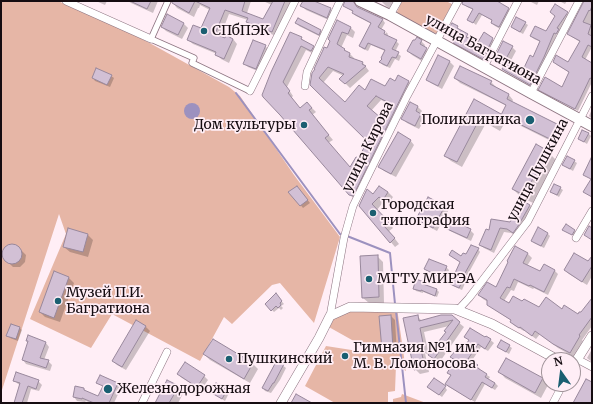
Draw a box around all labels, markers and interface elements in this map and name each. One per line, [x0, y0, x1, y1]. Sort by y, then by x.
street label: улица Багратиона [422, 11, 544, 89]
place label: СПбПЭК [212, 23, 270, 39]
marker: СПбПЭК [199, 26, 209, 36]
street label: улица Кирова [339, 99, 397, 195]
place label: Поликлиника [421, 112, 521, 128]
marker: Поликлиника [524, 114, 536, 126]
street label: улица Пушкина [504, 116, 572, 224]
place label: Дом культуры [194, 117, 296, 133]
marker: Дом культуры [299, 120, 309, 130]
place label: Городская типография [381, 197, 470, 230]
marker: Городская типография [368, 208, 378, 218]
place label: МГТУ МИРЭА [377, 271, 475, 287]
marker: МГТУ МИРЭА [364, 274, 374, 284]
place label: Музей П.И. Багратиона [66, 285, 150, 318]
marker: Музей П.И. Багратиона [53, 296, 63, 306]
place label: Гимназия №1 им. М. В. Ломоносова [353, 340, 479, 372]
place label: Пушкинский [237, 351, 332, 367]
marker: Гимназия №1 им. М. В. Ломоносова [340, 351, 350, 361]
north arrow [541, 352, 581, 392]
text: N [552, 353, 564, 369]
marker: Пушкинский [224, 354, 234, 364]
place label: Железнодорожная [117, 381, 251, 397]
marker: Железнодорожная [102, 383, 114, 395]

